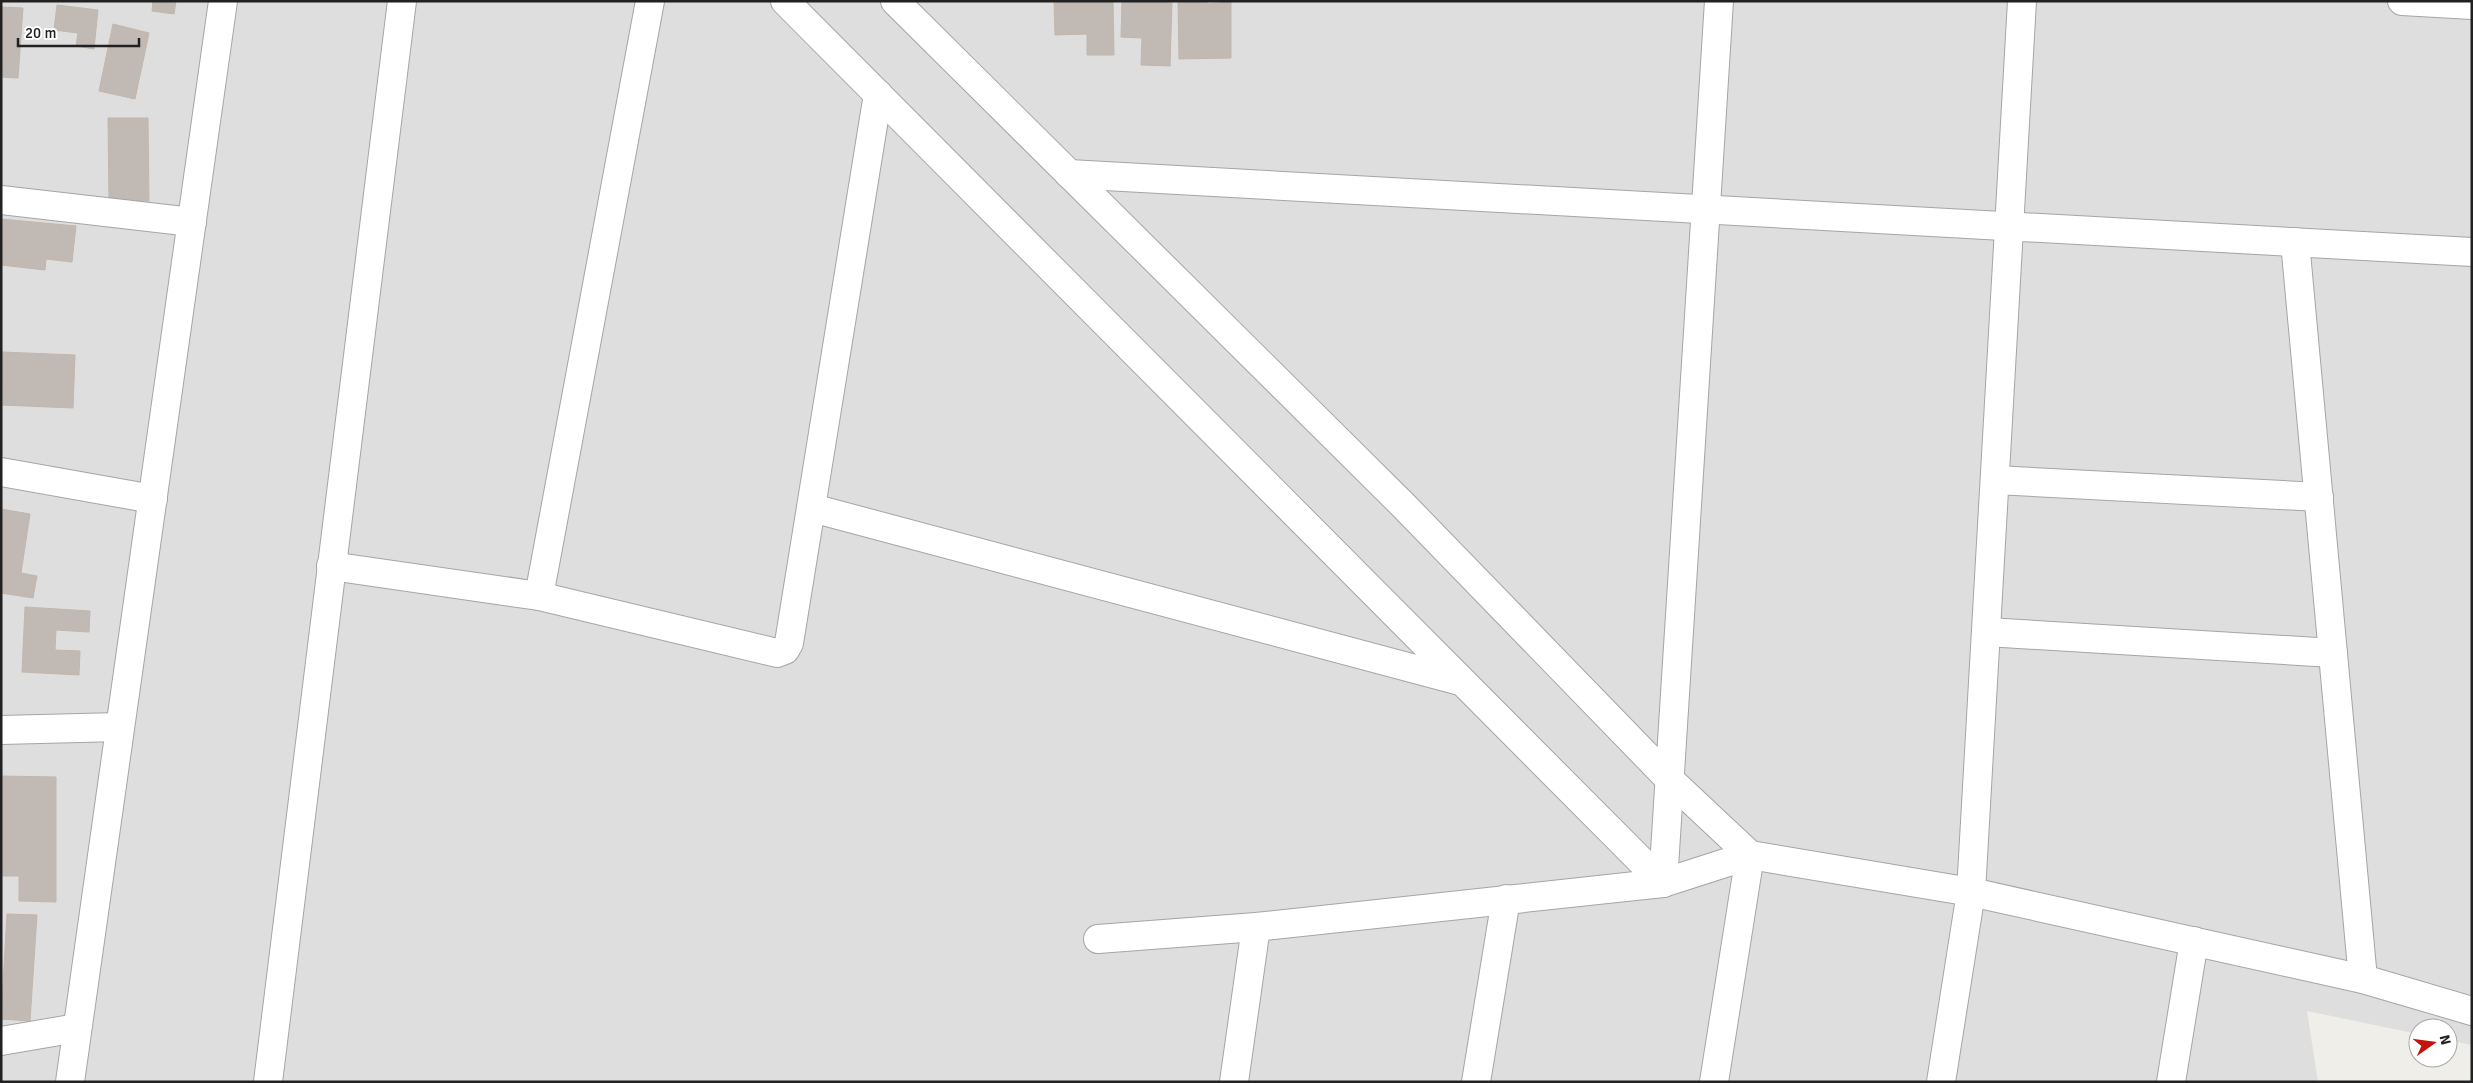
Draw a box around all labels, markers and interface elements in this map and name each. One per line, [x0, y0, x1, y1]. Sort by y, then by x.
scale bar [18, 15, 139, 47]
text: 20 m [25, 24, 56, 42]
north arrow [2408, 1018, 2458, 1068]
text: N [2436, 1033, 2455, 1047]

